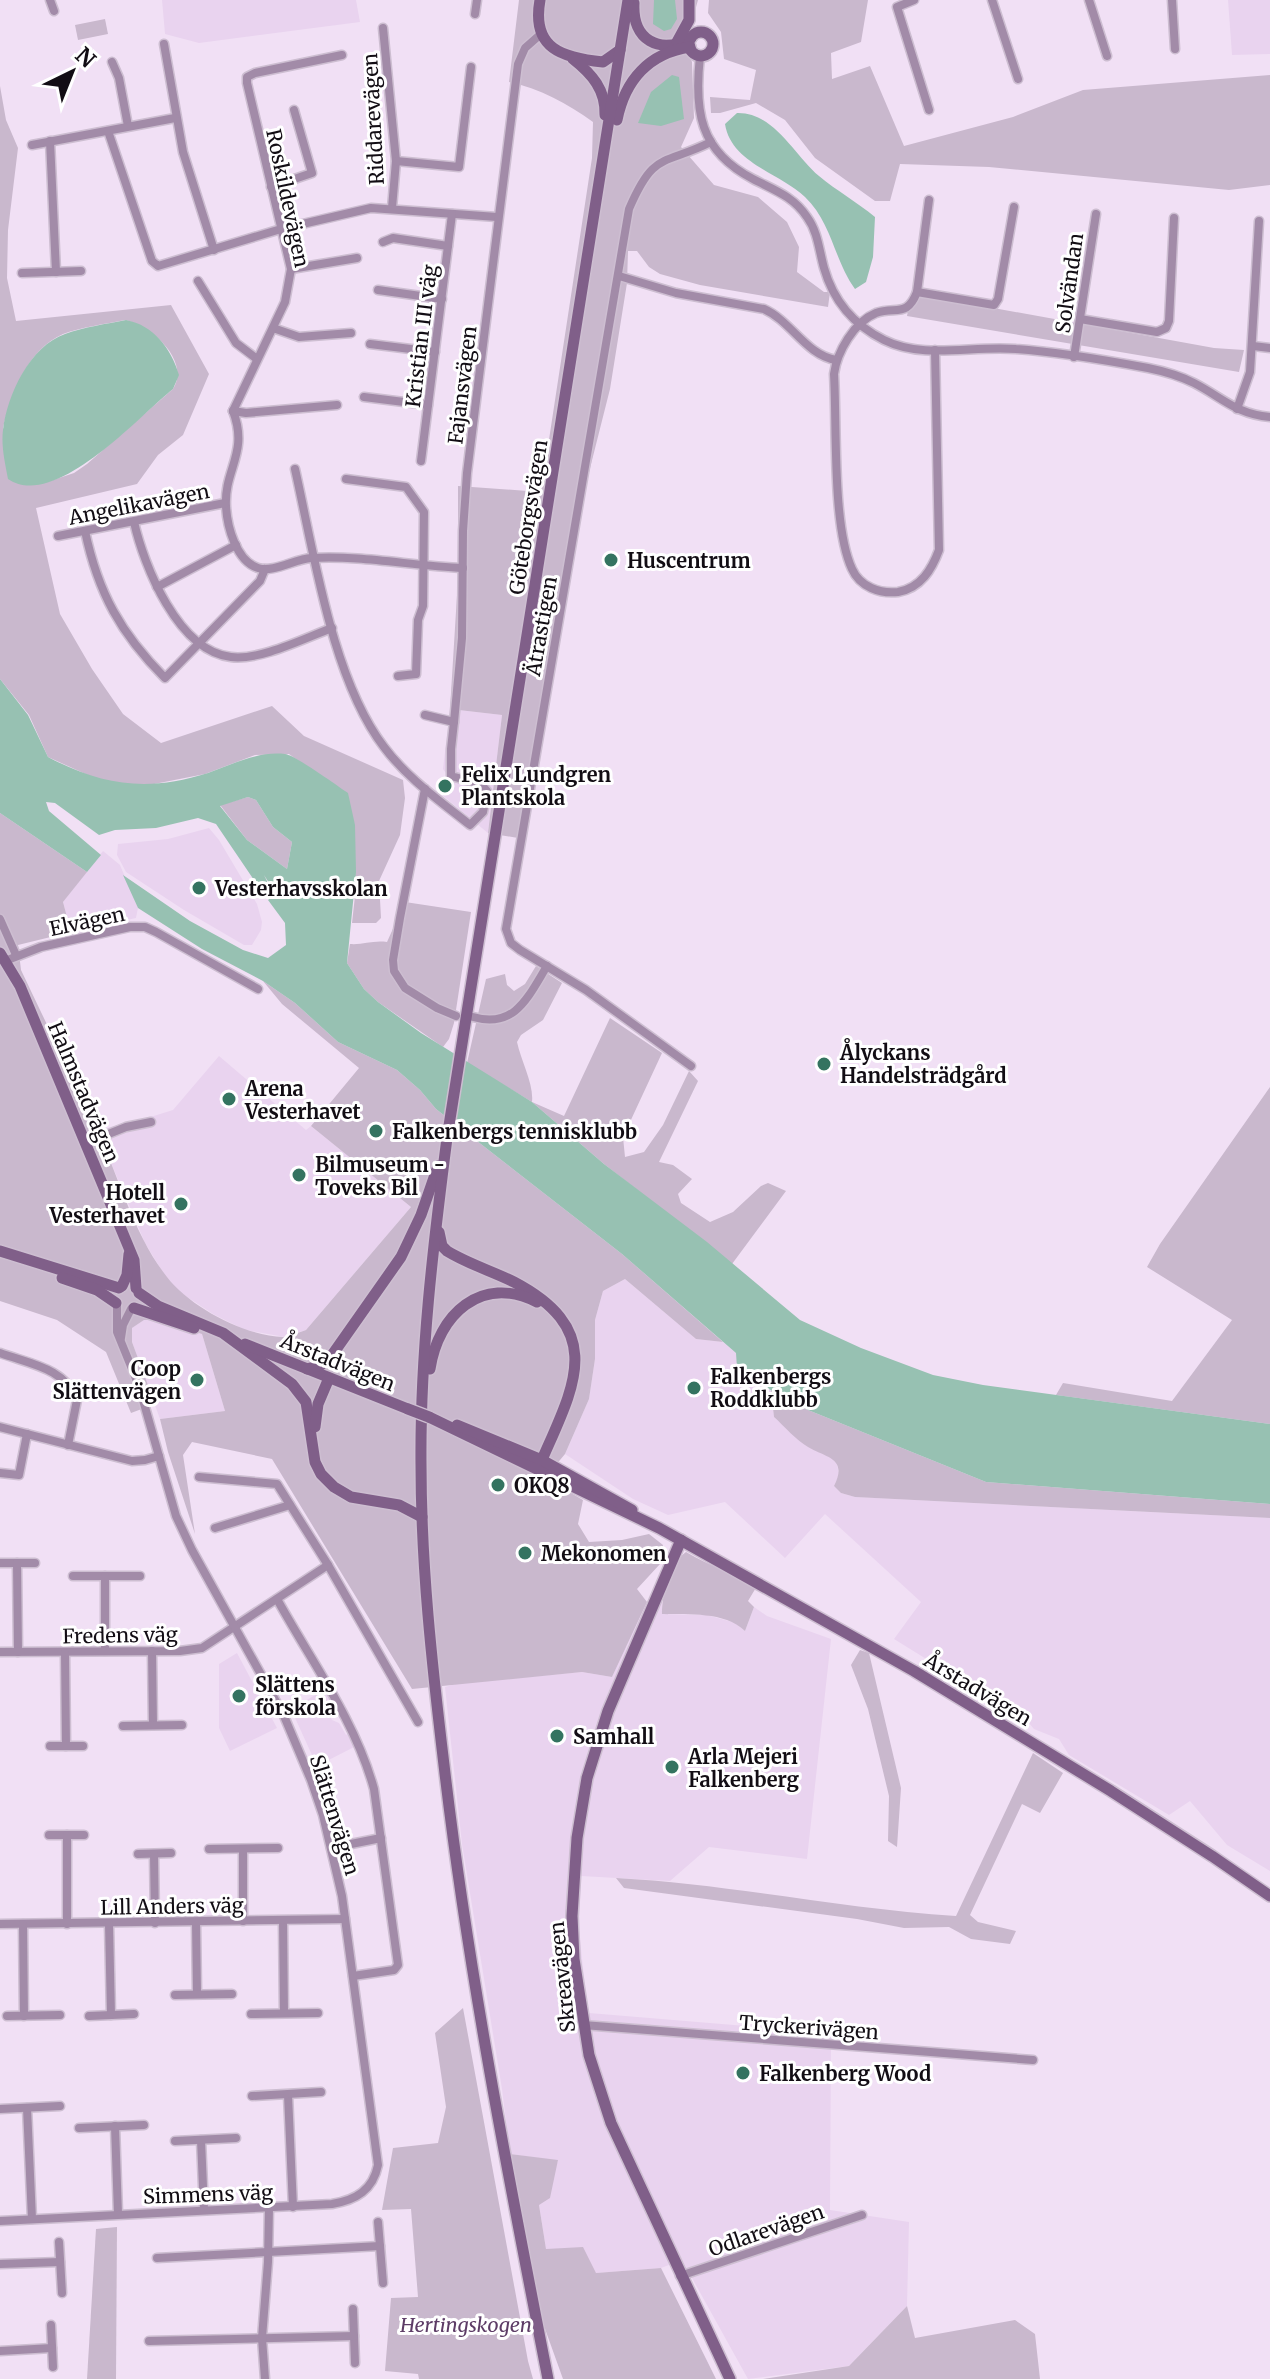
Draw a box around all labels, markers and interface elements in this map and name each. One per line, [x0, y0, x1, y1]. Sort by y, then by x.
north arrow [32, 32, 112, 112]
text: N [70, 41, 102, 74]
street label: Riddarevägen [357, 52, 389, 186]
street label: Roskildevägen [261, 127, 315, 269]
street label: Solvändan [1050, 231, 1088, 335]
street label: Kristian III väg [400, 263, 442, 409]
street label: Fajansvägen [442, 324, 482, 446]
street label: Göteborgsvägen [503, 438, 553, 596]
street label: Angelikavägen [66, 478, 211, 530]
place label: Huscentrum [627, 548, 751, 573]
marker: Huscentrum [602, 551, 620, 569]
street label: Ätrastigen [520, 574, 562, 679]
place label: Felix Lundgren Plantskola [461, 762, 611, 810]
marker: Felix Lundgren Plantskola [436, 777, 454, 795]
place label: Vesterhavsskolan [214, 876, 388, 901]
marker: Vesterhavsskolan [190, 879, 208, 897]
street label: Elvägen [47, 901, 127, 941]
street label: Halmstadvägen [43, 1018, 125, 1166]
place label: Ålyckans Handelsträdgård [839, 1037, 1007, 1088]
marker: Ålyckans Handelsträdgård [815, 1055, 833, 1073]
place label: Arena Vesterhavet [244, 1076, 361, 1124]
marker: Arena Vesterhavet [220, 1090, 238, 1108]
place label: Falkenbergs tennisklubb [392, 1119, 637, 1144]
marker: Falkenbergs tennisklubb [367, 1122, 385, 1140]
place label: Bilmuseum - Toveks Bil [315, 1152, 445, 1200]
marker: Bilmuseum - Toveks Bil [290, 1166, 308, 1184]
place label: Hotell Vesterhavet [48, 1180, 165, 1228]
marker: Hotell Vesterhavet [172, 1195, 190, 1213]
street label: Årstadvägen [276, 1326, 400, 1396]
place label: Coop Slättenvägen [53, 1356, 181, 1404]
place label: Falkenbergs Roddklubb [710, 1364, 831, 1412]
marker: Coop Slättenvägen [188, 1371, 206, 1389]
marker: Falkenbergs Roddklubb [685, 1379, 703, 1397]
place label: OKQ8 [514, 1473, 570, 1498]
marker: OKQ8 [489, 1476, 507, 1494]
place label: Mekonomen [541, 1541, 667, 1566]
marker: Mekonomen [516, 1544, 534, 1562]
street label: Fredens väg [62, 1621, 178, 1649]
street label: Årstadvägen [919, 1645, 1037, 1731]
place label: Slättens förskola [255, 1672, 336, 1720]
marker: Slättens förskola [230, 1687, 248, 1705]
place label: Samhall [573, 1724, 655, 1749]
marker: Samhall [548, 1727, 566, 1745]
place label: Arla Mejeri Falkenberg [687, 1744, 800, 1792]
street label: Slättenvägen [305, 1752, 365, 1878]
marker: Arla Mejeri Falkenberg [663, 1758, 681, 1776]
street label: Lill Anders väg [100, 1892, 244, 1920]
street label: Skreavägen [544, 1920, 580, 2034]
street label: Tryckerivägen [738, 2010, 880, 2044]
place label: Falkenberg Wood [759, 2061, 931, 2086]
marker: Falkenberg Wood [734, 2064, 752, 2082]
street label: Simmens väg [143, 2179, 273, 2209]
street label: Odlarevägen [705, 2199, 827, 2261]
park label: Hertingskogen [399, 2312, 532, 2337]

